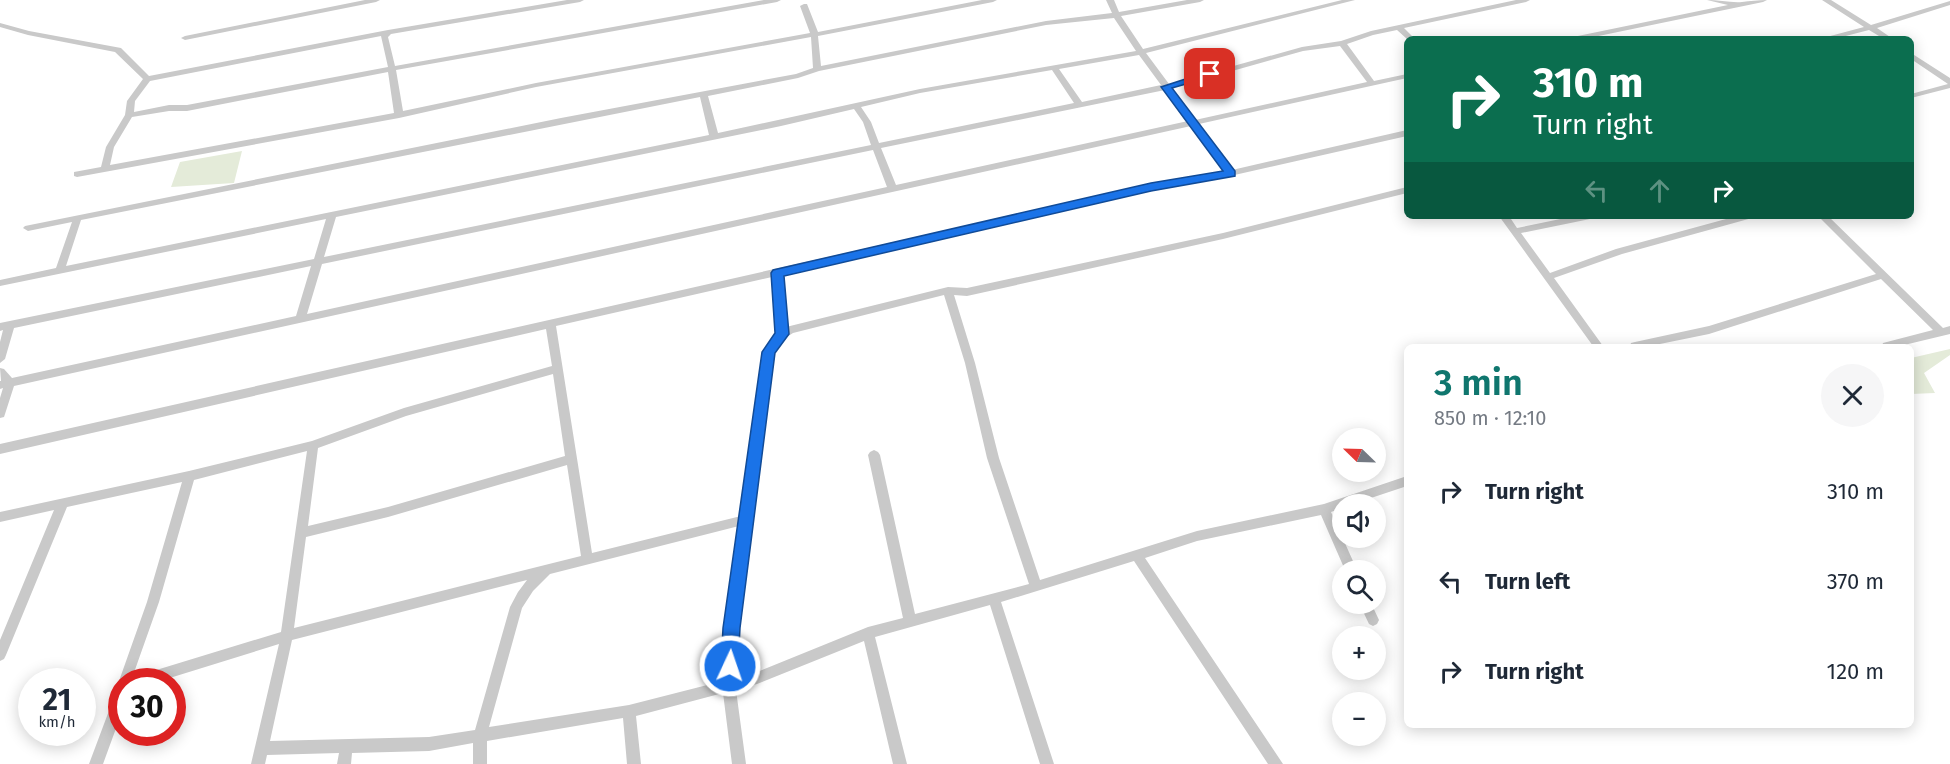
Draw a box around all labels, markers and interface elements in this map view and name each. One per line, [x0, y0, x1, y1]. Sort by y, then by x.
pin [1184, 48, 1235, 99]
icon: arrive [1193, 57, 1226, 90]
text: 310 m [1533, 58, 1643, 108]
icon: right [1434, 60, 1512, 138]
text: Turn right [1533, 109, 1653, 141]
icon: left [1580, 174, 1613, 207]
icon: ahead [1643, 174, 1676, 207]
icon: right [1706, 174, 1739, 207]
text: 3 min [1434, 361, 1523, 405]
button: close [1821, 364, 1884, 427]
text: 850 m · 12:10 [1434, 406, 1546, 430]
north arrow [1332, 428, 1386, 482]
map controls [1332, 428, 1386, 746]
icon: right [1434, 475, 1467, 508]
text: Turn right [1485, 478, 1584, 505]
text: 310 m [1827, 478, 1884, 505]
button: sound [1332, 494, 1386, 548]
button: search [1332, 560, 1386, 614]
icon: left [1434, 565, 1467, 598]
text: Turn left [1485, 568, 1570, 595]
text: 370 m [1827, 568, 1884, 595]
button: + [1332, 626, 1386, 680]
position arrow [698, 634, 762, 698]
icon: right [1434, 655, 1467, 688]
text: Turn right [1485, 658, 1584, 685]
text: 120 m [1827, 658, 1884, 685]
speed limit sign: 30 [108, 668, 186, 746]
text: 21 [43, 682, 71, 718]
button: − [1332, 692, 1386, 746]
text: km/h [38, 713, 76, 731]

